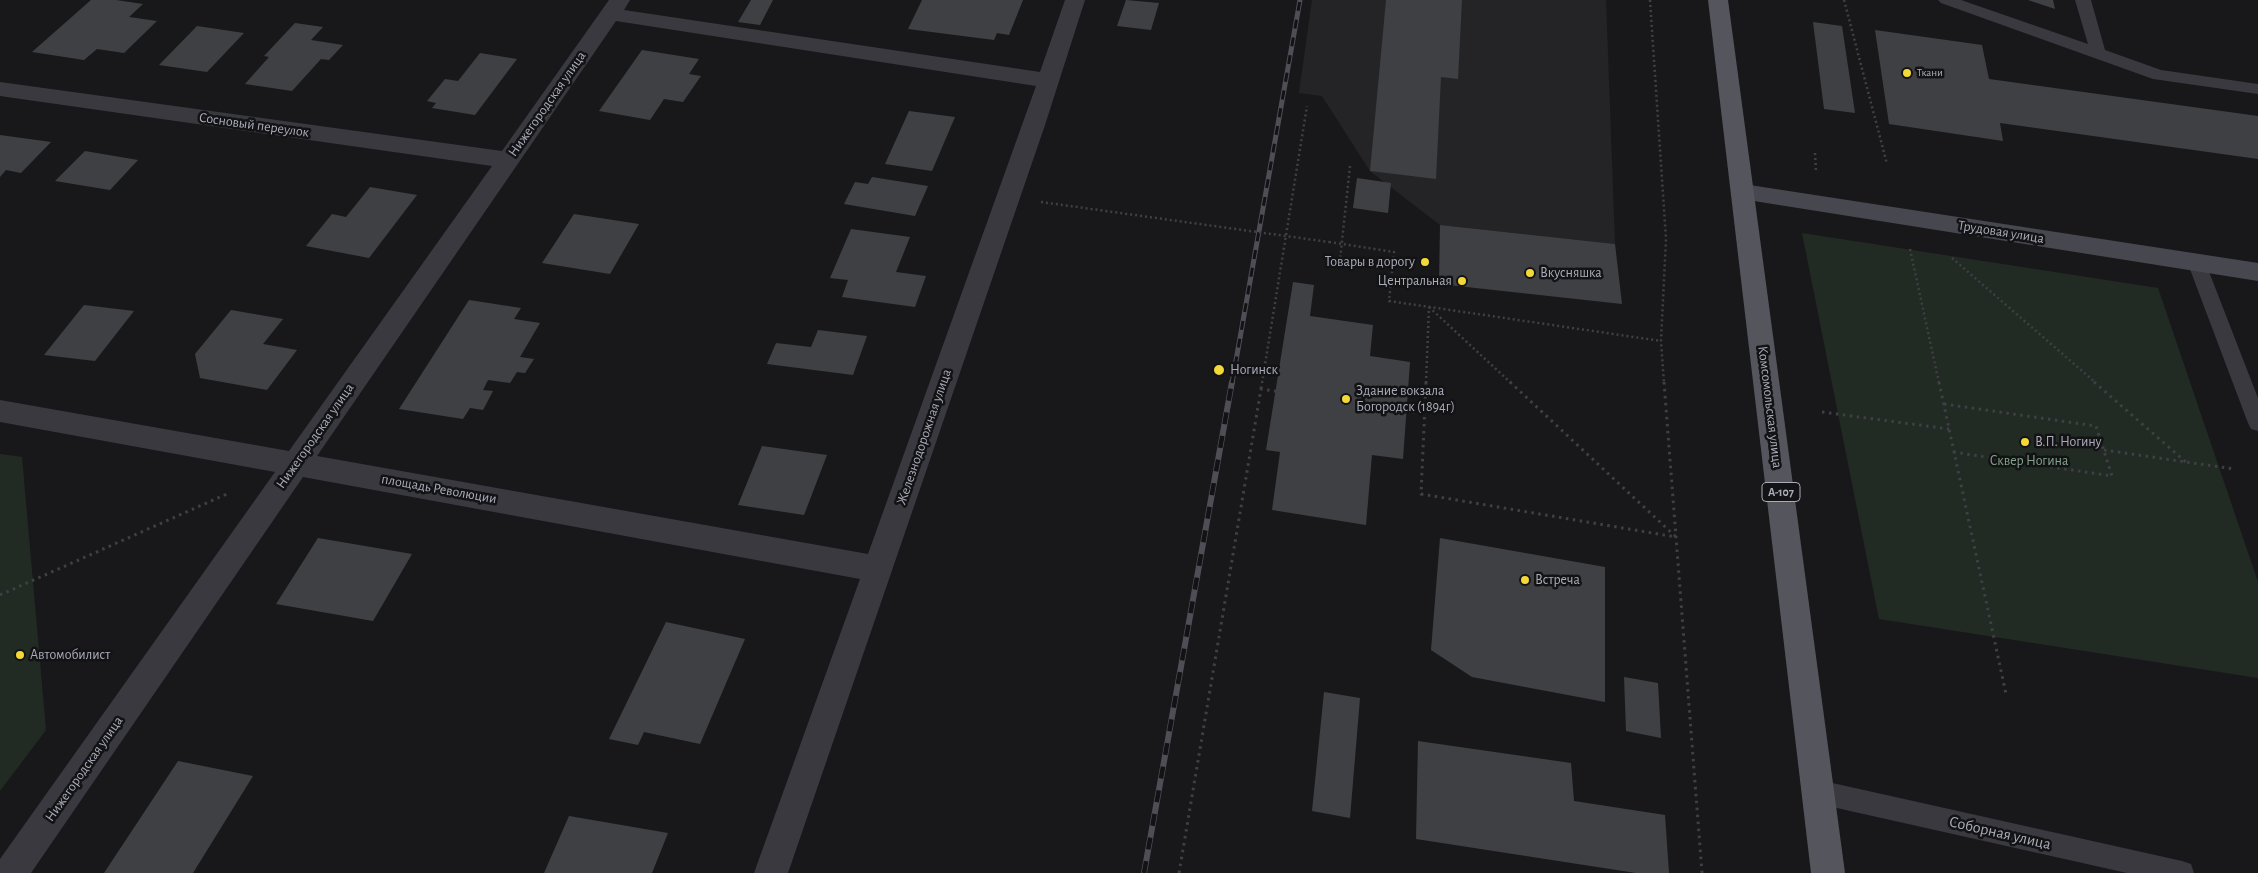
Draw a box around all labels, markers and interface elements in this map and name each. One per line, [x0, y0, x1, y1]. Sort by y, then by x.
street label: Нижегородская улица [504, 48, 590, 160]
place label: Ткани [1917, 66, 1943, 80]
marker: Ткани [1901, 67, 1913, 79]
street label: Сосновый переулок [198, 109, 310, 141]
street label: Трудовая улица [1957, 217, 2045, 247]
place label: Товары в дорогу [1325, 254, 1415, 270]
marker: Товары в дорогу [1419, 256, 1431, 268]
place label: Вкусняшка [1540, 265, 1602, 281]
marker: Вкусняшка [1524, 267, 1536, 279]
place label: Центральная [1377, 273, 1452, 289]
marker: Центральная [1456, 275, 1468, 287]
street label: Комсомольская улица [1754, 345, 1786, 469]
place label: Ногинск [1230, 362, 1278, 378]
marker: Ногинск [1212, 363, 1226, 377]
street label: Железнодорожная улица [893, 367, 955, 507]
street label: Нижегородская улица [272, 380, 358, 492]
place label: Здание вокзала Богородск (1894г) [1356, 383, 1455, 416]
marker: Здание вокзала Богородск (1894г) [1340, 393, 1352, 405]
place label: В.П. Ногину [2035, 434, 2102, 450]
marker: В.П. Ногину [2019, 436, 2031, 448]
park label: Сквер Ногина [1990, 453, 2068, 469]
street label: площадь Революции [380, 471, 498, 507]
road number: А-107 [1762, 482, 1800, 502]
place label: Встреча [1535, 572, 1580, 588]
marker: Встреча [1519, 574, 1531, 586]
place label: Автомобилист [30, 647, 110, 663]
marker: Автомобилист [14, 649, 26, 661]
street label: Нижегородская улица [41, 713, 127, 825]
street label: Соборная улица [1947, 812, 2053, 854]

